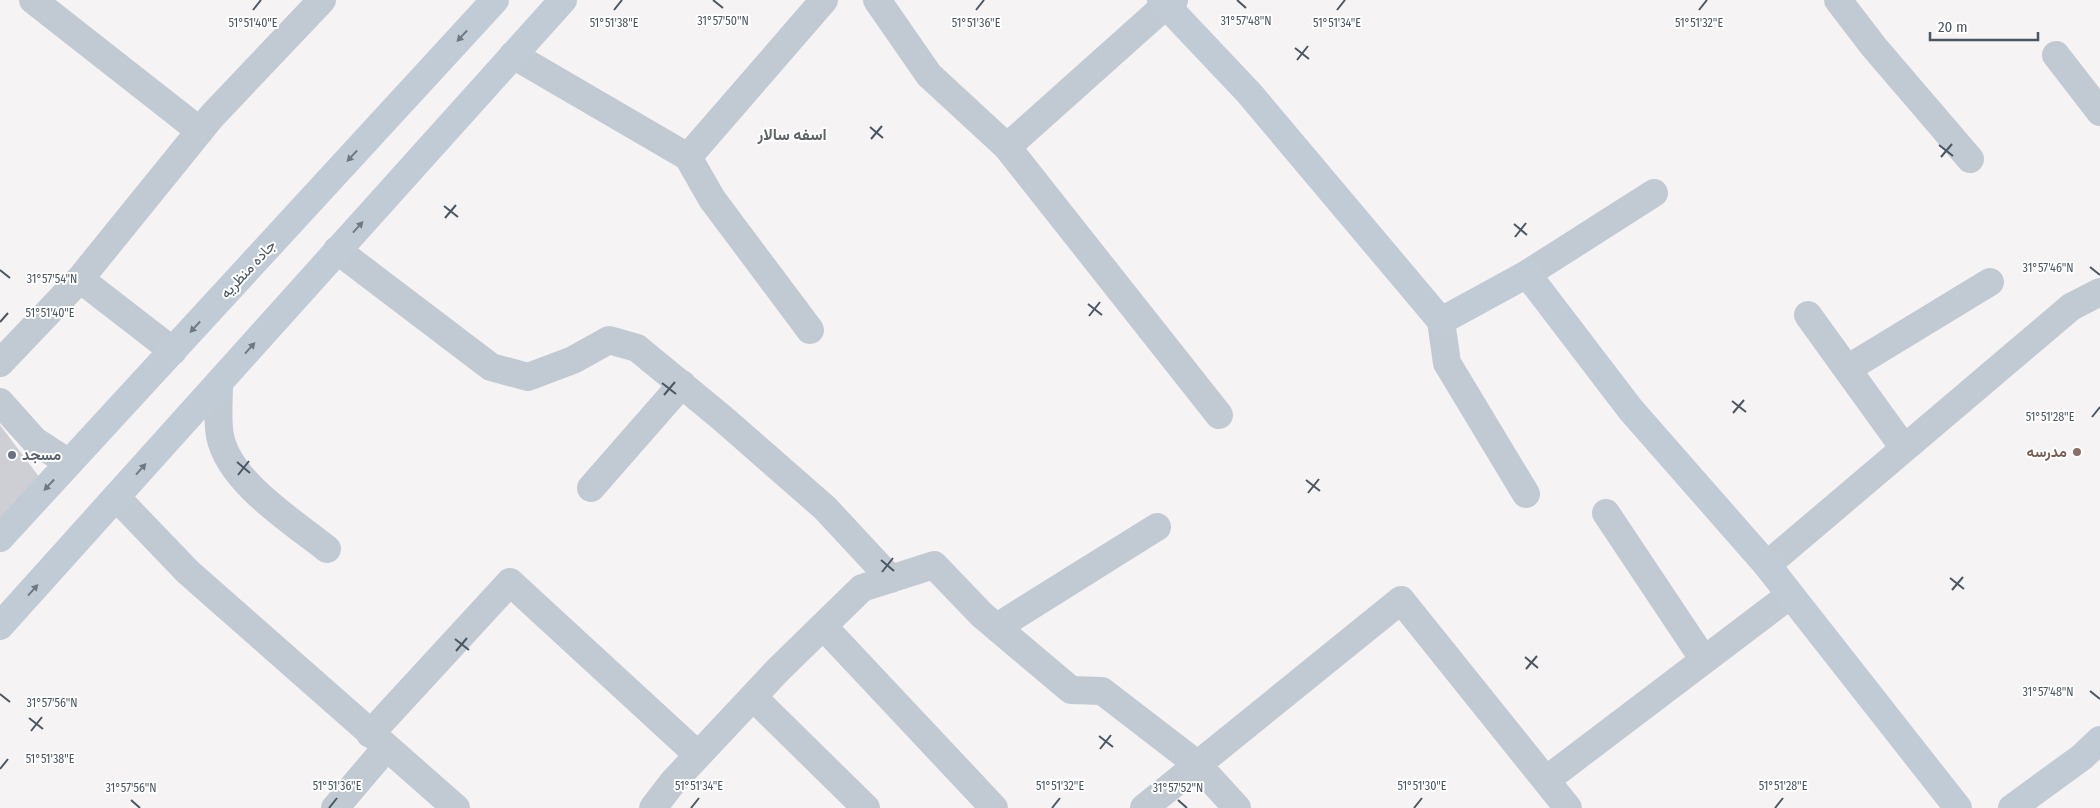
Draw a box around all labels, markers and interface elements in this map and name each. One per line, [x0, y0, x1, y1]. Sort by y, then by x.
scale bar [1930, 10, 2038, 42]
text: 31°57'50"N [697, 14, 749, 28]
text: 31°57'48"N [1220, 14, 1272, 28]
text: 51°51'40"E [229, 16, 278, 30]
text: 51°51'38"E [590, 16, 639, 30]
text: 51°51'36"E [952, 16, 1001, 30]
text: 51°51'34"E [1313, 16, 1361, 30]
text: 51°51'32"E [1675, 16, 1723, 30]
text: 20 m [1938, 18, 1968, 36]
one-way arrow [456, 29, 468, 41]
district label: اسفه سالار [756, 125, 827, 145]
one-way arrow [346, 149, 358, 161]
one-way arrow [352, 222, 364, 234]
street label: جاده منظریه [216, 236, 280, 302]
text: 31°57'46"N [2023, 261, 2073, 275]
text: 31°57'54"N [27, 272, 77, 286]
text: 51°51'40"E [26, 306, 75, 320]
one-way arrow [189, 320, 201, 332]
one-way arrow [244, 342, 256, 354]
text: 51°51'28"E [2026, 410, 2075, 424]
place label: مدرسه [2027, 443, 2067, 461]
place label: مسجد [22, 446, 61, 464]
marker: مدرسه [2071, 446, 2083, 458]
marker: مسجد [6, 449, 18, 461]
one-way arrow [135, 463, 147, 475]
one-way arrow [43, 478, 55, 490]
one-way arrow [27, 583, 38, 596]
text: 31°57'48"N [2022, 685, 2074, 699]
text: 31°57'56"N [26, 696, 78, 710]
text: 51°51'38"E [26, 752, 75, 766]
text: 51°51'36"E [313, 779, 362, 793]
text: 51°51'34"E [675, 779, 723, 793]
text: 51°51'32"E [1036, 779, 1084, 793]
text: 51°51'30"E [1398, 779, 1447, 793]
text: 51°51'28"E [1759, 779, 1808, 793]
text: 31°57'56"N [105, 781, 157, 795]
text: 31°57'52"N [1153, 781, 1203, 795]

